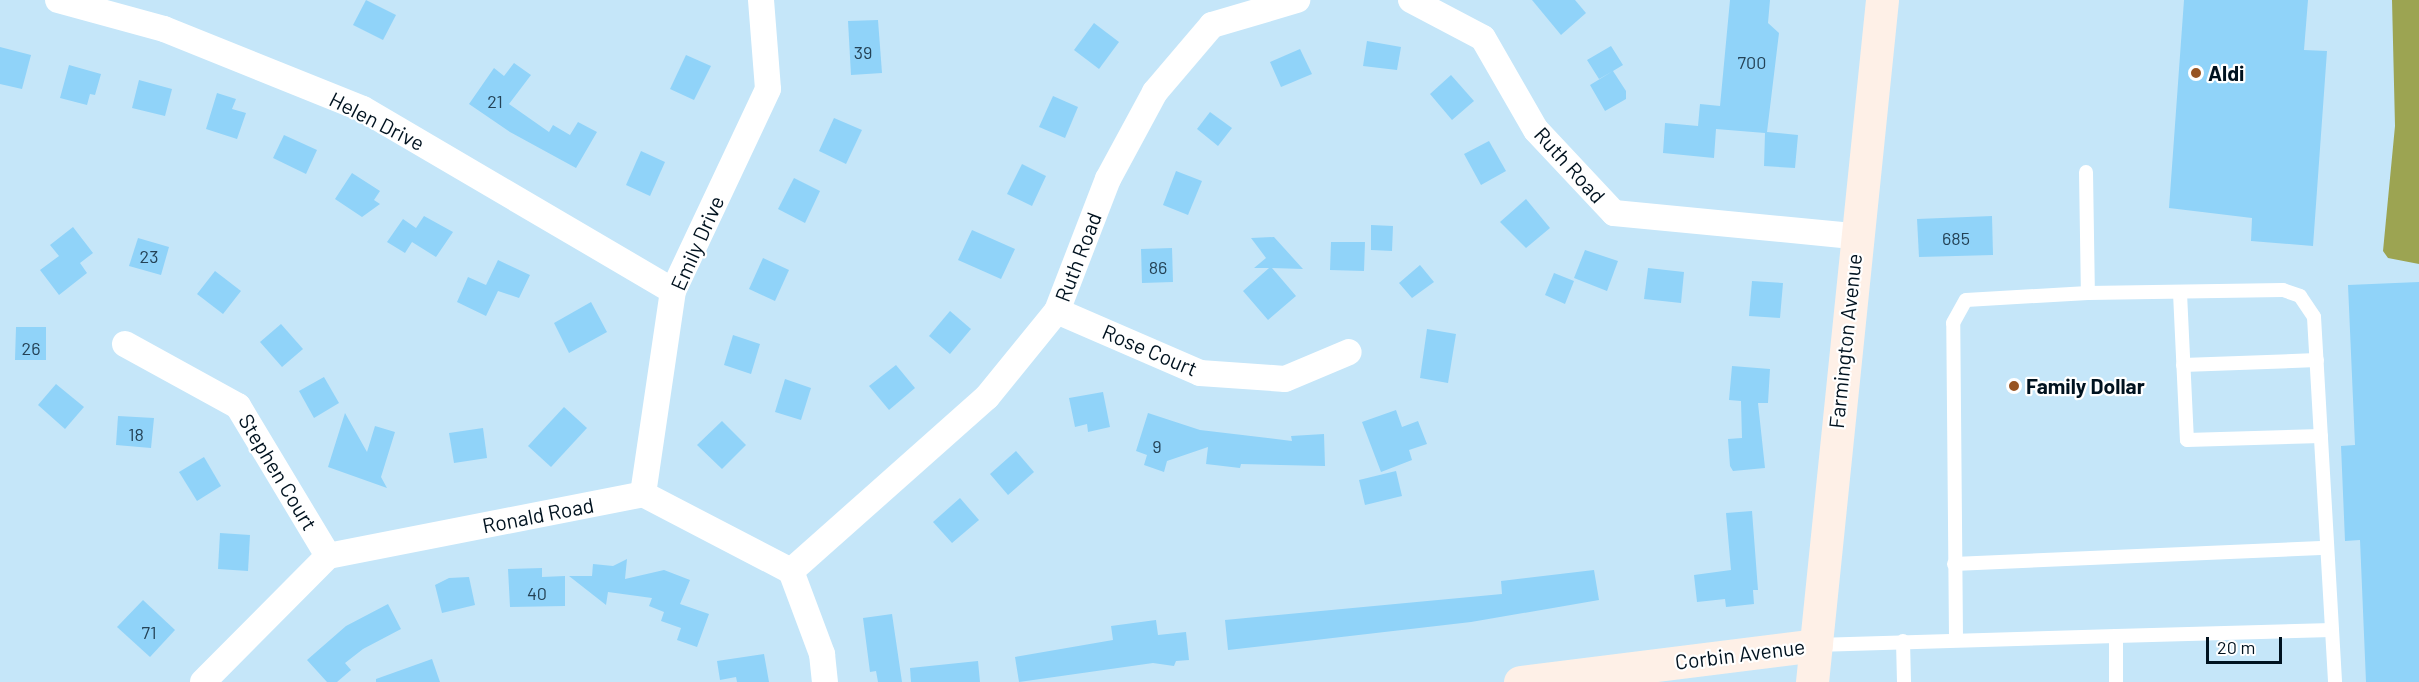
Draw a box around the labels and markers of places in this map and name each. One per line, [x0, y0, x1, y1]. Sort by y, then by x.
place label: Aldi [2208, 60, 2244, 86]
marker: Aldi [2189, 66, 2203, 80]
place label: Family Dollar [2026, 373, 2145, 399]
marker: Family Dollar [2007, 379, 2021, 393]

